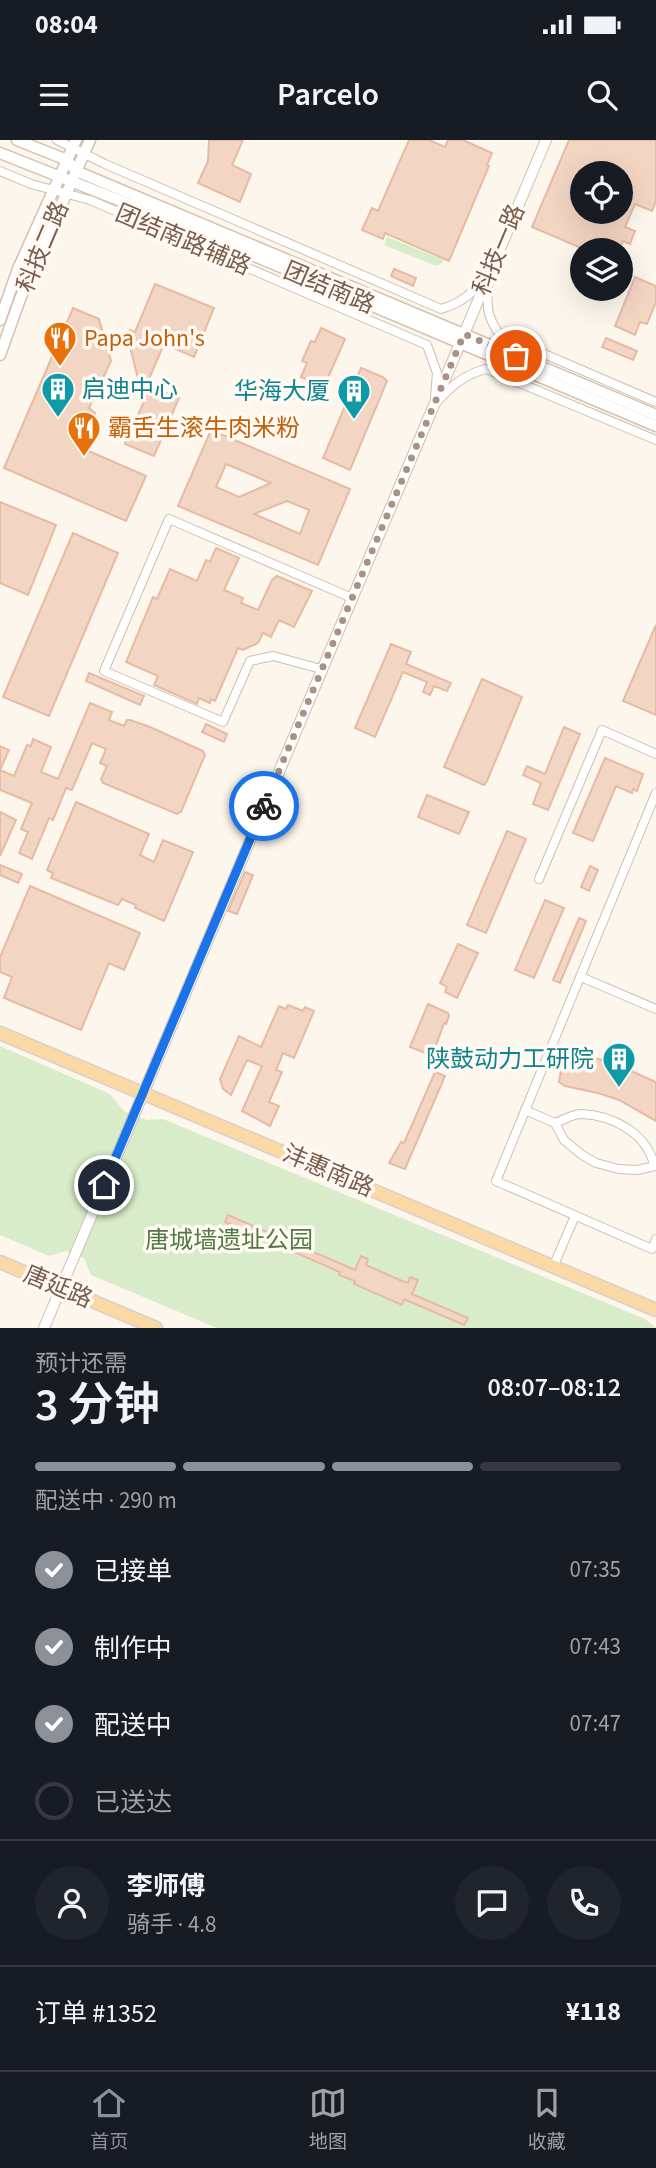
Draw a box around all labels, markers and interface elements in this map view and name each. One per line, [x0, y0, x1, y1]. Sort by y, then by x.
text: 08:04 [35, 6, 98, 43]
text: Parcelo [277, 72, 379, 118]
icon: menu [35, 76, 73, 114]
icon: search [583, 76, 621, 114]
map controls [570, 161, 633, 301]
button: locate [570, 161, 633, 224]
street label: 科技二路 [8, 196, 78, 298]
street label: 团结南路辅路 [110, 196, 256, 284]
street label: 科技一路 [464, 199, 534, 301]
button: layers [570, 238, 633, 301]
street label: 团结南路 [278, 253, 380, 323]
restaurant icon: Papa John's [41, 319, 79, 368]
place label: Papa John's [84, 321, 205, 356]
pin [486, 326, 546, 386]
icon: bag [497, 337, 535, 375]
building icon: 启迪中心 [39, 370, 77, 419]
place label: 启迪中心 [82, 372, 178, 407]
building icon: 华海大厦 [335, 372, 373, 421]
place label: 华海大厦 [234, 374, 330, 409]
restaurant icon: 霸舌生滚牛肉米粉 [65, 409, 103, 458]
place label: 霸舌生滚牛肉米粉 [108, 411, 300, 446]
courier [229, 771, 299, 841]
icon: bike [245, 787, 283, 825]
building icon: 陕鼓动力工研院 [600, 1040, 638, 1089]
place label: 陕鼓动力工研院 [426, 1042, 594, 1077]
street label: 沣惠南路 [277, 1136, 379, 1206]
pin [74, 1155, 134, 1215]
icon: home [85, 1166, 123, 1204]
park label: 唐城墙遗址公园 [145, 1223, 313, 1258]
street label: 唐延路 [18, 1257, 98, 1317]
text: 预计还需 [35, 1347, 127, 1380]
text: 08:07–08:12 [488, 1369, 621, 1406]
text: 3 分钟 [35, 1373, 160, 1438]
text: 配送中 · 290 m [35, 1484, 177, 1517]
icon: check [35, 1551, 73, 1589]
text: 已接单 [94, 1553, 172, 1590]
text: 07:35 [570, 1553, 621, 1586]
icon: check [35, 1628, 73, 1666]
text: 制作中 [94, 1630, 172, 1667]
text: 07:43 [570, 1630, 621, 1663]
icon: check [35, 1705, 73, 1743]
text: 配送中 [94, 1707, 172, 1744]
text: 07:47 [570, 1707, 621, 1740]
text: 已送达 [94, 1784, 172, 1821]
button: person [35, 1866, 109, 1940]
button: chat [455, 1866, 529, 1940]
button: phone [547, 1866, 621, 1940]
text: 李师傅 [127, 1868, 205, 1905]
text: 骑手 · 4.8 [127, 1908, 217, 1941]
text: ¥118 [566, 1993, 621, 2030]
text: 订单 #1352 [35, 1995, 157, 2032]
tab: 首页 [90, 2084, 128, 2156]
tab: 地图 [309, 2084, 347, 2156]
tab: 收藏 [528, 2084, 566, 2156]

